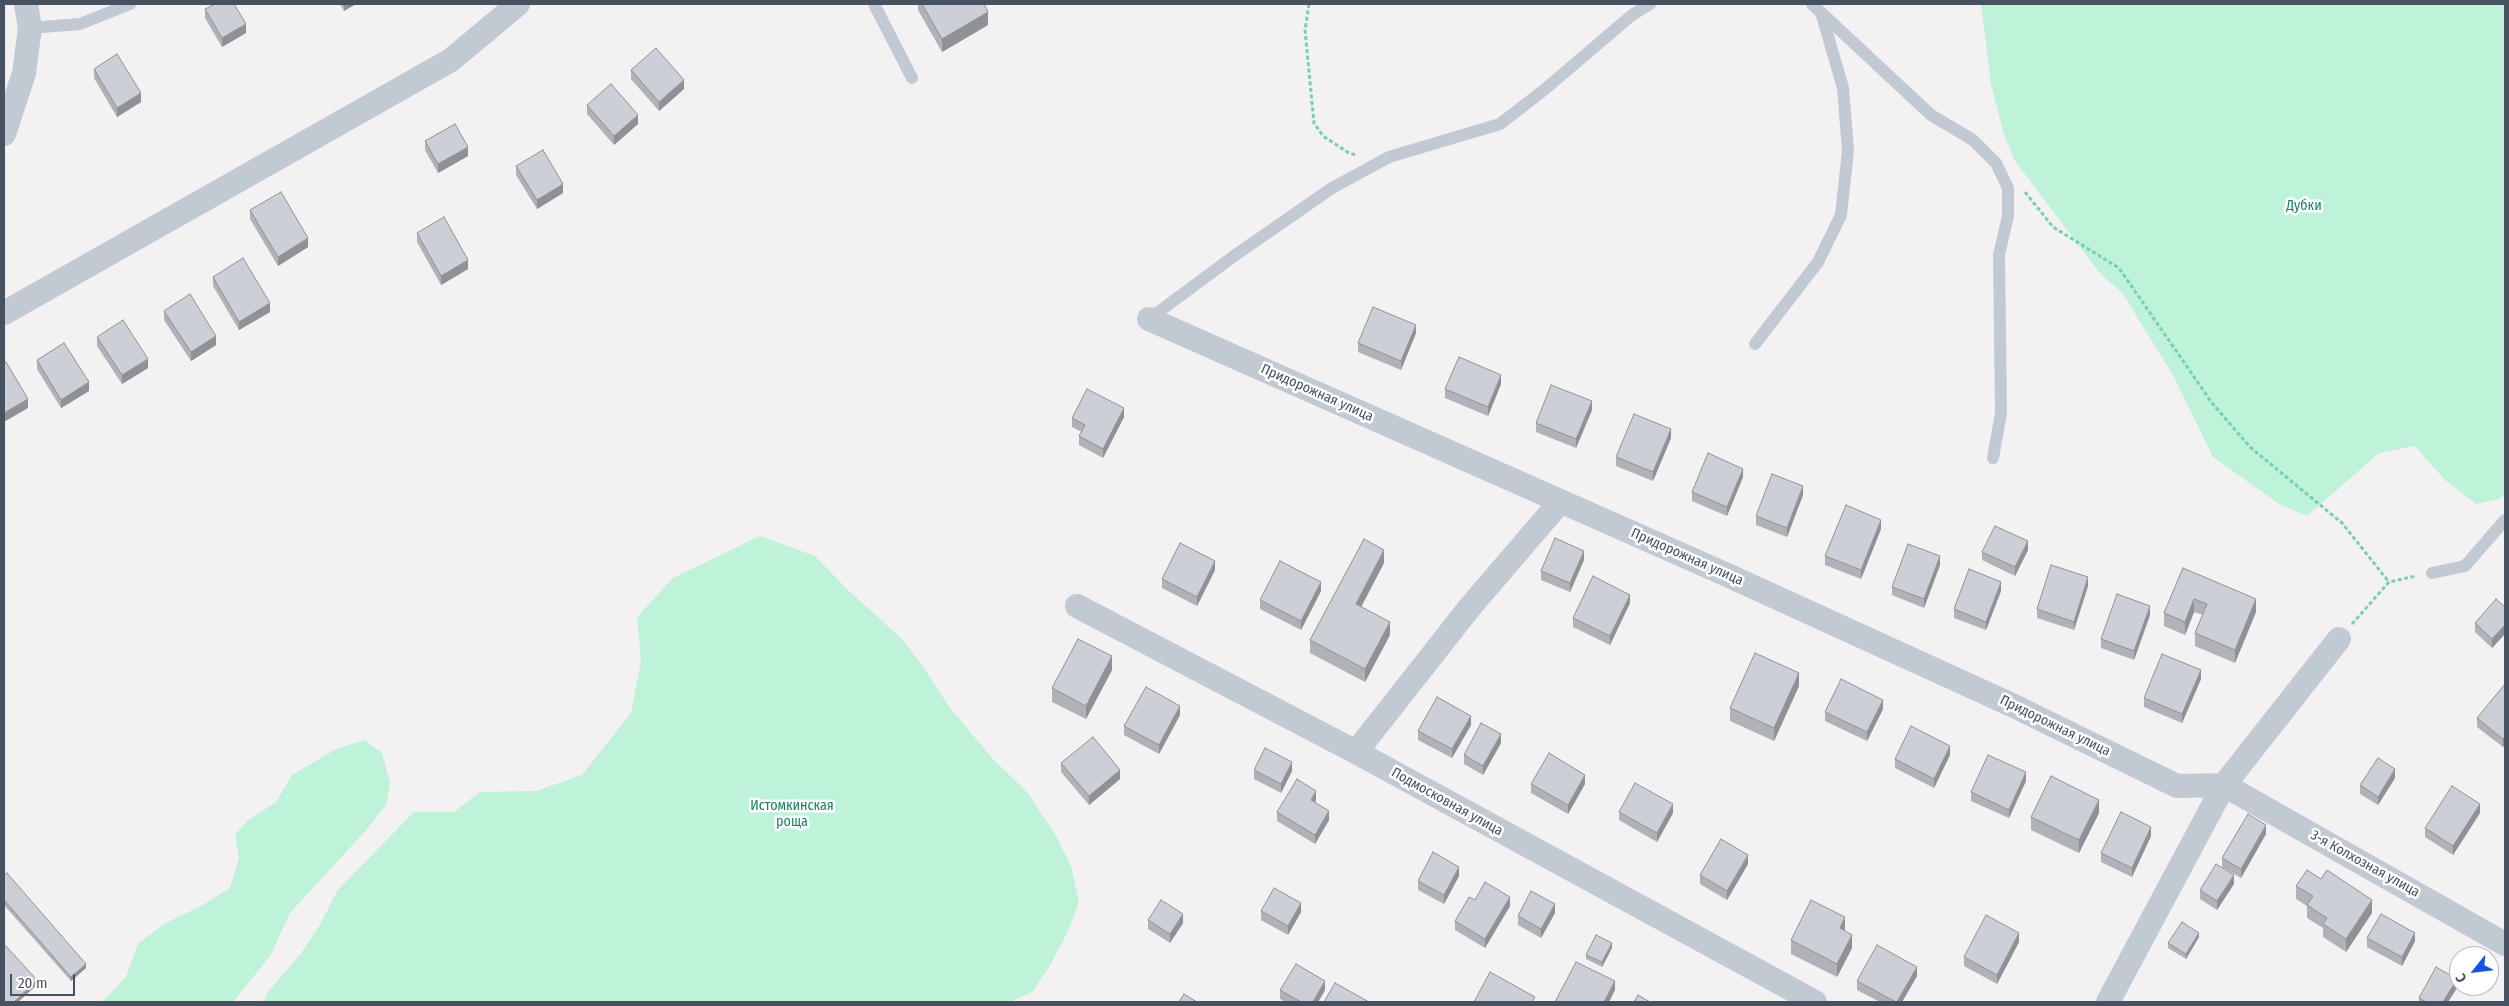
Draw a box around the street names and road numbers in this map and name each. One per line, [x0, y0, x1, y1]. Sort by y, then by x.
street label: Придорожная улица [1258, 361, 1376, 425]
street label: Придорожная улица [1628, 525, 1746, 589]
street label: Придорожная улица [1997, 692, 2113, 760]
street label: Подмосковная улица [1388, 764, 1506, 840]
street label: 3-я Колхозная улица [2308, 827, 2422, 901]

